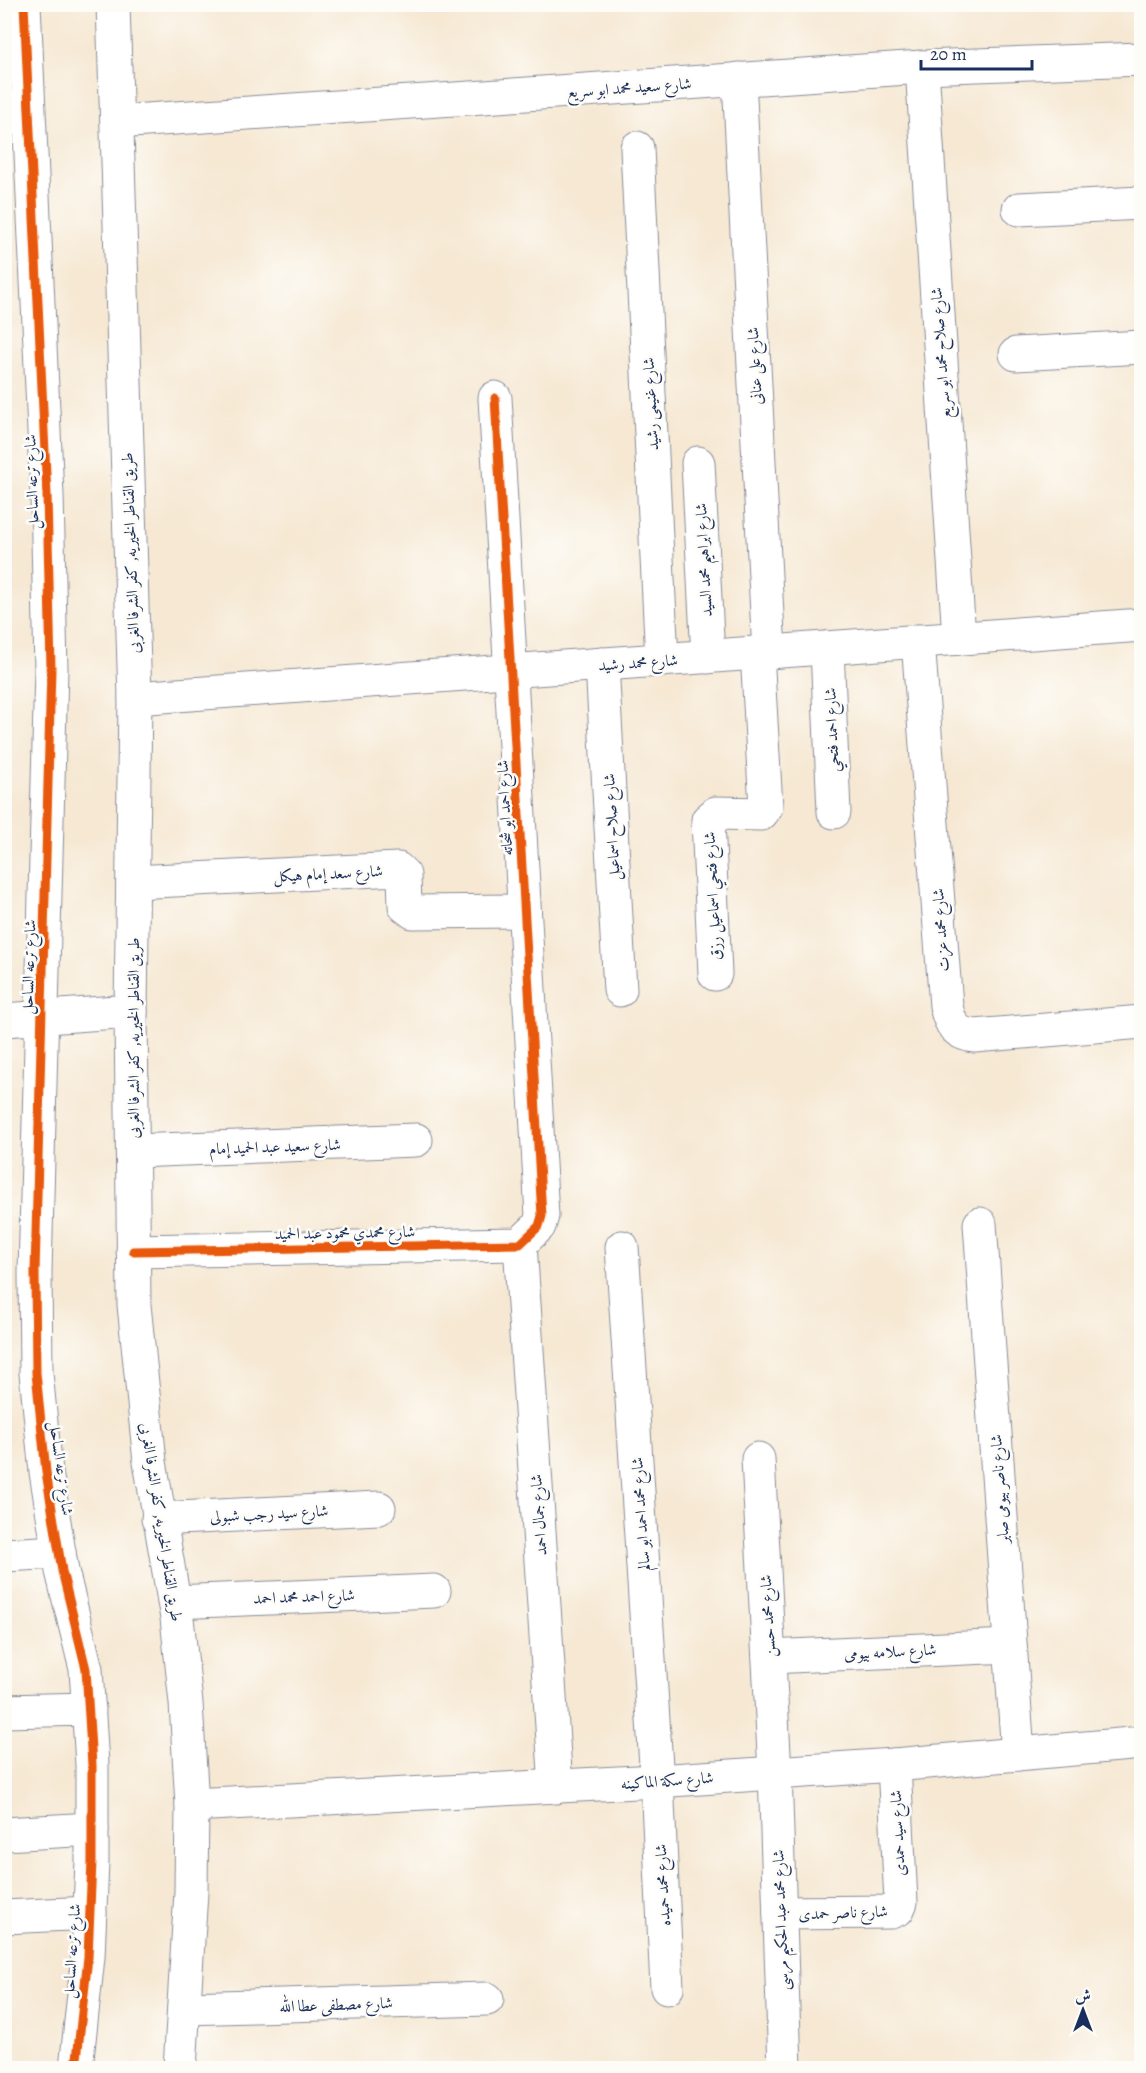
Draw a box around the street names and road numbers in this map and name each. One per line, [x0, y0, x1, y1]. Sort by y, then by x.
street label: شارع سعيد محمد ابو سريع [566, 73, 693, 107]
street label: شارع صلاح محمد ابو سريع [925, 286, 961, 419]
street label: شارع على عنانى [742, 326, 770, 405]
street label: شارع غنيمى رشيد [638, 357, 666, 451]
street label: شارع ترعه الساحل [19, 434, 47, 530]
street label: طريق القناطر الخيريه, كفر الشرفا الغربى [116, 452, 146, 654]
street label: شارع ابراهيم محمد السيد [690, 502, 723, 617]
street label: شارع محمد رشيد [597, 649, 679, 679]
street label: شارع احمد فتحي [820, 687, 848, 773]
street label: شارع احمد ابو شحاته [492, 759, 520, 856]
street label: شارع صلاح اسماعيل [598, 773, 629, 881]
street label: شارع فتحي اسماعيل رزق [699, 831, 731, 961]
street label: شارع سعد إمام هيكل [273, 860, 384, 891]
street label: شارع محمد عزت [927, 887, 957, 972]
street label: شارع ترعه الساحل [16, 919, 44, 1015]
street label: طريق القناطر الخيريه, كفر الشرفا الغربى [123, 937, 145, 1139]
street label: شارع سعيد عبد الحميد إمام [209, 1134, 341, 1163]
street label: شارع محمدي محمود عبد الحميد [275, 1221, 416, 1247]
street label: شارع ترعه الساحل [42, 1419, 79, 1517]
street label: طريق القناطر الخيريه, كفر الشرفا الغربى [134, 1421, 188, 1623]
street label: شارع ناصر بيومى صابر [985, 1433, 1017, 1546]
street label: شارع محمد احمد ابو سالم [626, 1456, 659, 1572]
street label: شارع جمال احمد [525, 1473, 555, 1556]
street label: شارع سيد رجب شبولى [209, 1500, 329, 1530]
street label: شارع محمد حسن [755, 1574, 783, 1658]
street label: شارع احمد محمد احمد [253, 1584, 355, 1612]
street label: شارع سلامه بيومى [843, 1639, 937, 1667]
street label: شارع سكة الماكينه [620, 1767, 714, 1797]
street label: شارع سيد حمدى [885, 1789, 913, 1877]
street label: شارع محمد حميده [650, 1843, 678, 1927]
street label: شارع محمد عبد الحكيم مرسى [768, 1849, 799, 1991]
street label: شارع ناصر حمدى [798, 1900, 888, 1928]
street label: شارع ترعه الساحل [58, 1903, 88, 1999]
street label: شارع مصطفى عطا الله [279, 1990, 393, 2020]

